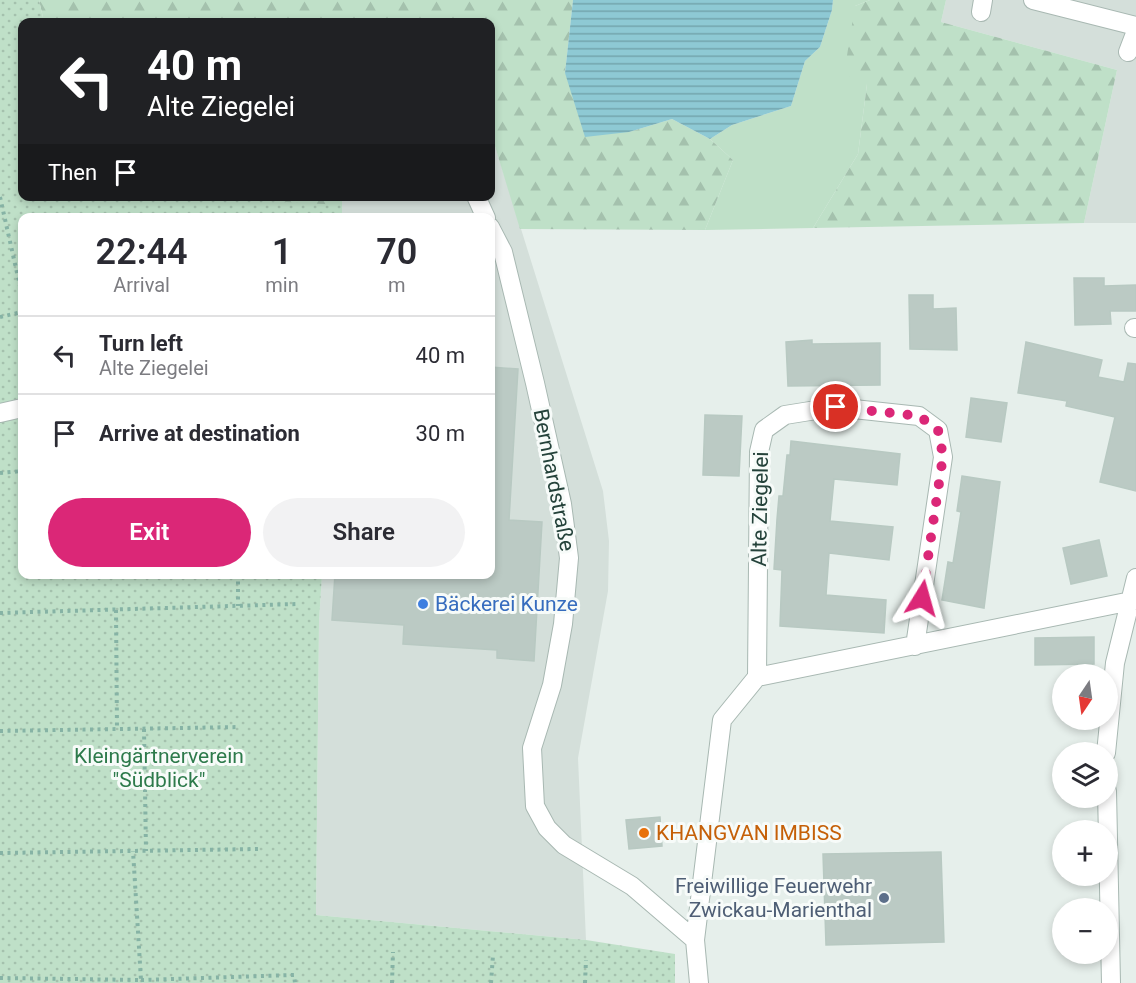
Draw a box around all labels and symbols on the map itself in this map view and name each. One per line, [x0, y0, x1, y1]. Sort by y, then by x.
pin [810, 381, 861, 432]
street label: Bernhardstraße [528, 407, 580, 553]
street label: Alte Ziegelei [747, 451, 773, 567]
position arrow [890, 566, 954, 630]
place label: Bäckerei Kunze [435, 592, 578, 616]
marker: Bäckerei Kunze [416, 597, 430, 611]
north arrow [1052, 664, 1118, 730]
park label: Kleingärtnerverein "Südblick" [74, 744, 244, 792]
place label: KHANGVAN IMBISS [656, 821, 842, 845]
marker: KHANGVAN IMBISS [637, 826, 651, 840]
place label: Freiwillige Feuerwehr Zwickau-Marienthal [675, 874, 872, 922]
marker: Freiwillige Feuerwehr Zwickau-Marienthal [877, 891, 891, 905]

